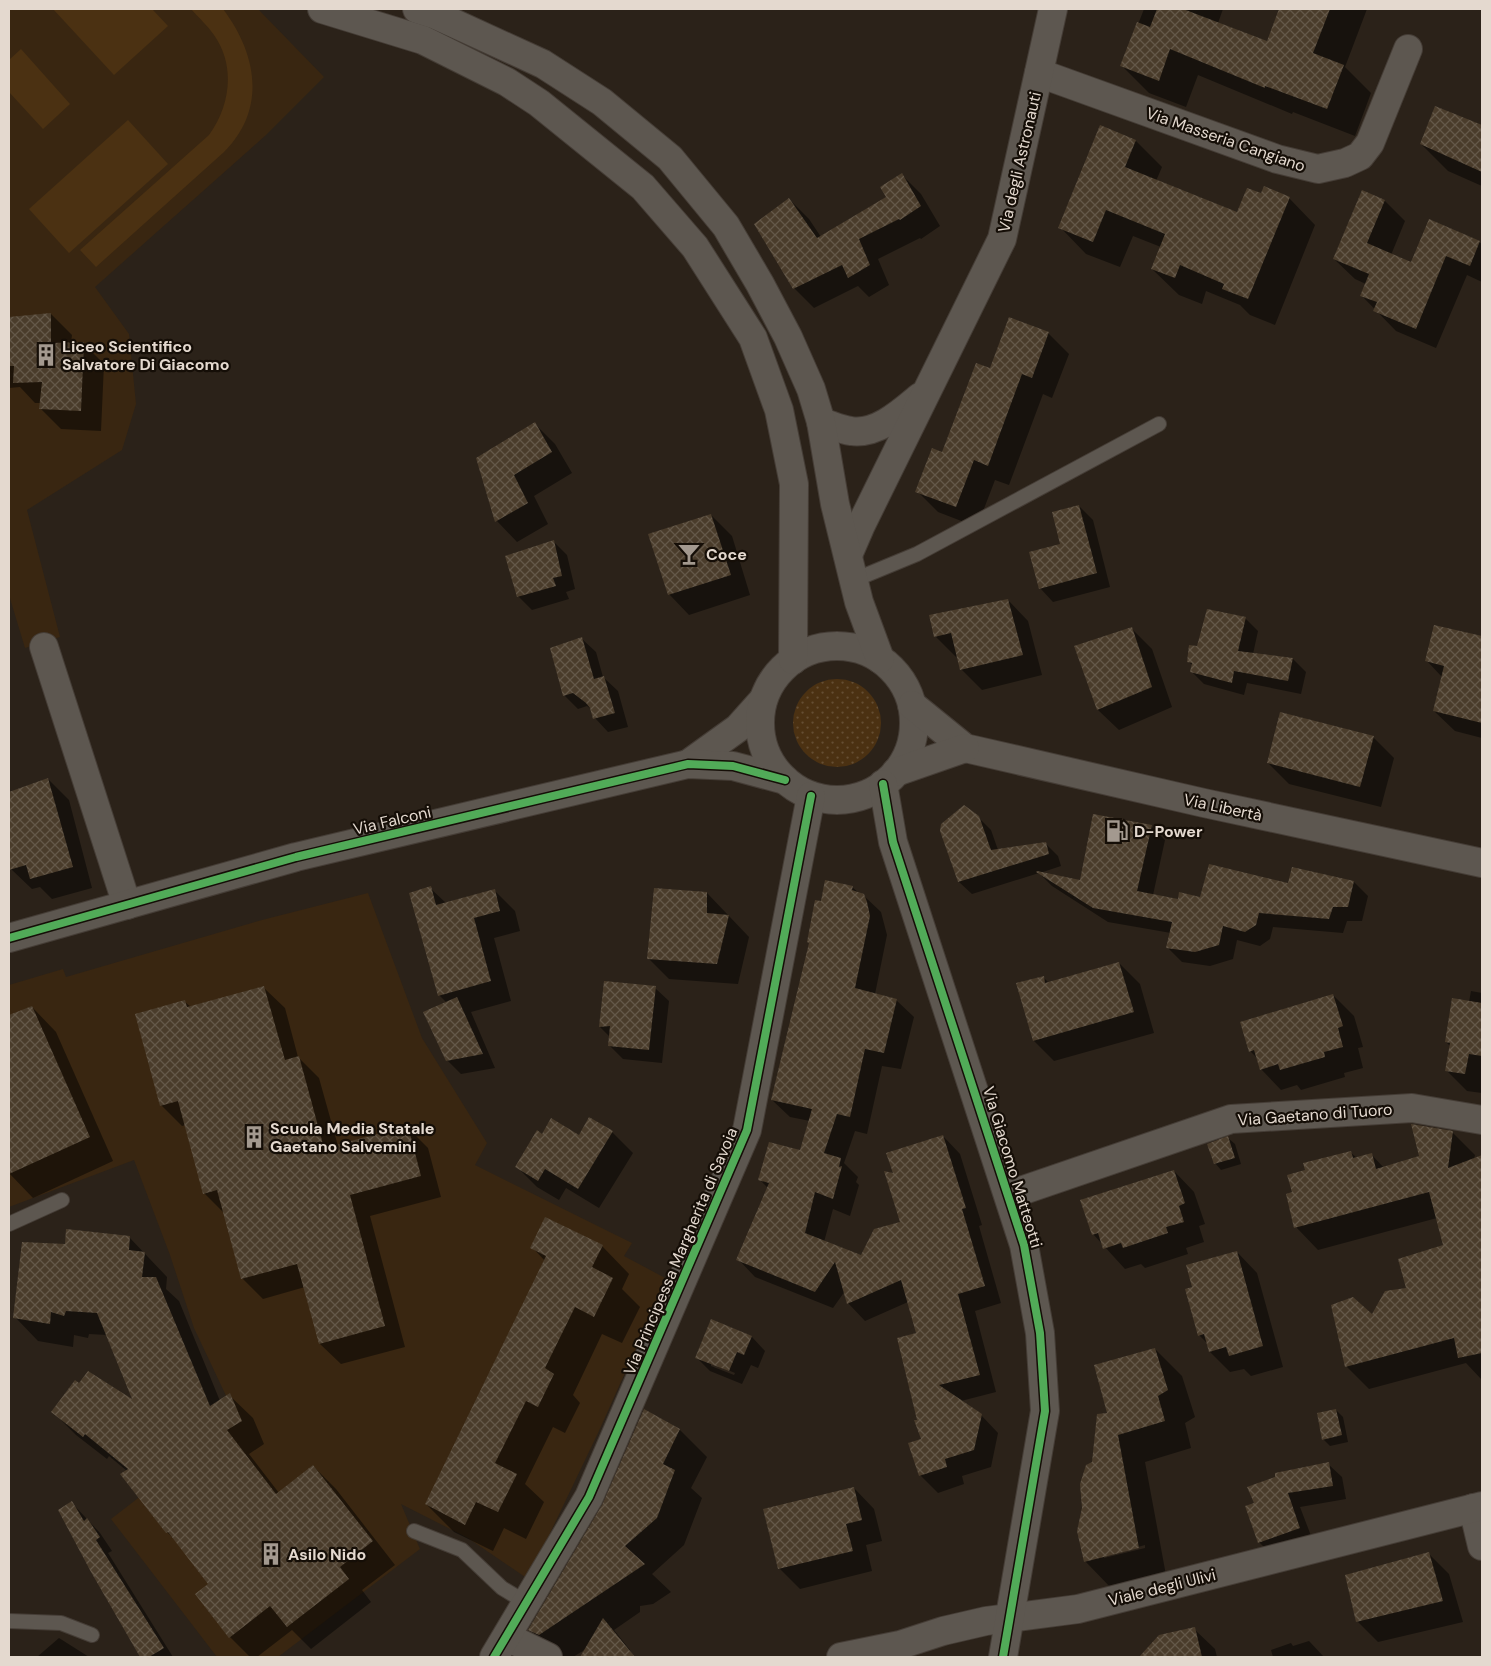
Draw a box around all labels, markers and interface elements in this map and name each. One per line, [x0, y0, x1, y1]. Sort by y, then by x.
street label: Via degli Astronauti [993, 90, 1046, 235]
street label: Via Masseria Cangiano [1143, 102, 1308, 177]
place label: Liceo Scientifico Salvatore Di Giacomo [62, 336, 229, 375]
building icon: Liceo Scientifico Salvatore Di Giacomo [33, 342, 59, 368]
bar icon: Coce [676, 541, 702, 567]
place label: Coce [706, 544, 747, 565]
street label: Via Libertà [1182, 789, 1264, 826]
street label: Via Falconi [351, 801, 433, 840]
fuel station icon: D-Power [1104, 818, 1130, 844]
place label: D-Power [1134, 821, 1203, 842]
street label: Via Giacomo Matteotti [978, 1084, 1047, 1250]
street label: Via Gaetano di Tuoro [1237, 1099, 1393, 1130]
place label: Scuola Media Statale Gaetano Salvemini [270, 1118, 434, 1157]
building icon: Scuola Media Statale Gaetano Salvemini [241, 1124, 267, 1150]
street label: Via Principessa Margherita di Savoia [619, 1124, 742, 1378]
building icon: Asilo Nido [258, 1541, 284, 1567]
place label: Asilo Nido [288, 1544, 366, 1565]
street label: Viale degli Ulivi [1106, 1564, 1218, 1611]

